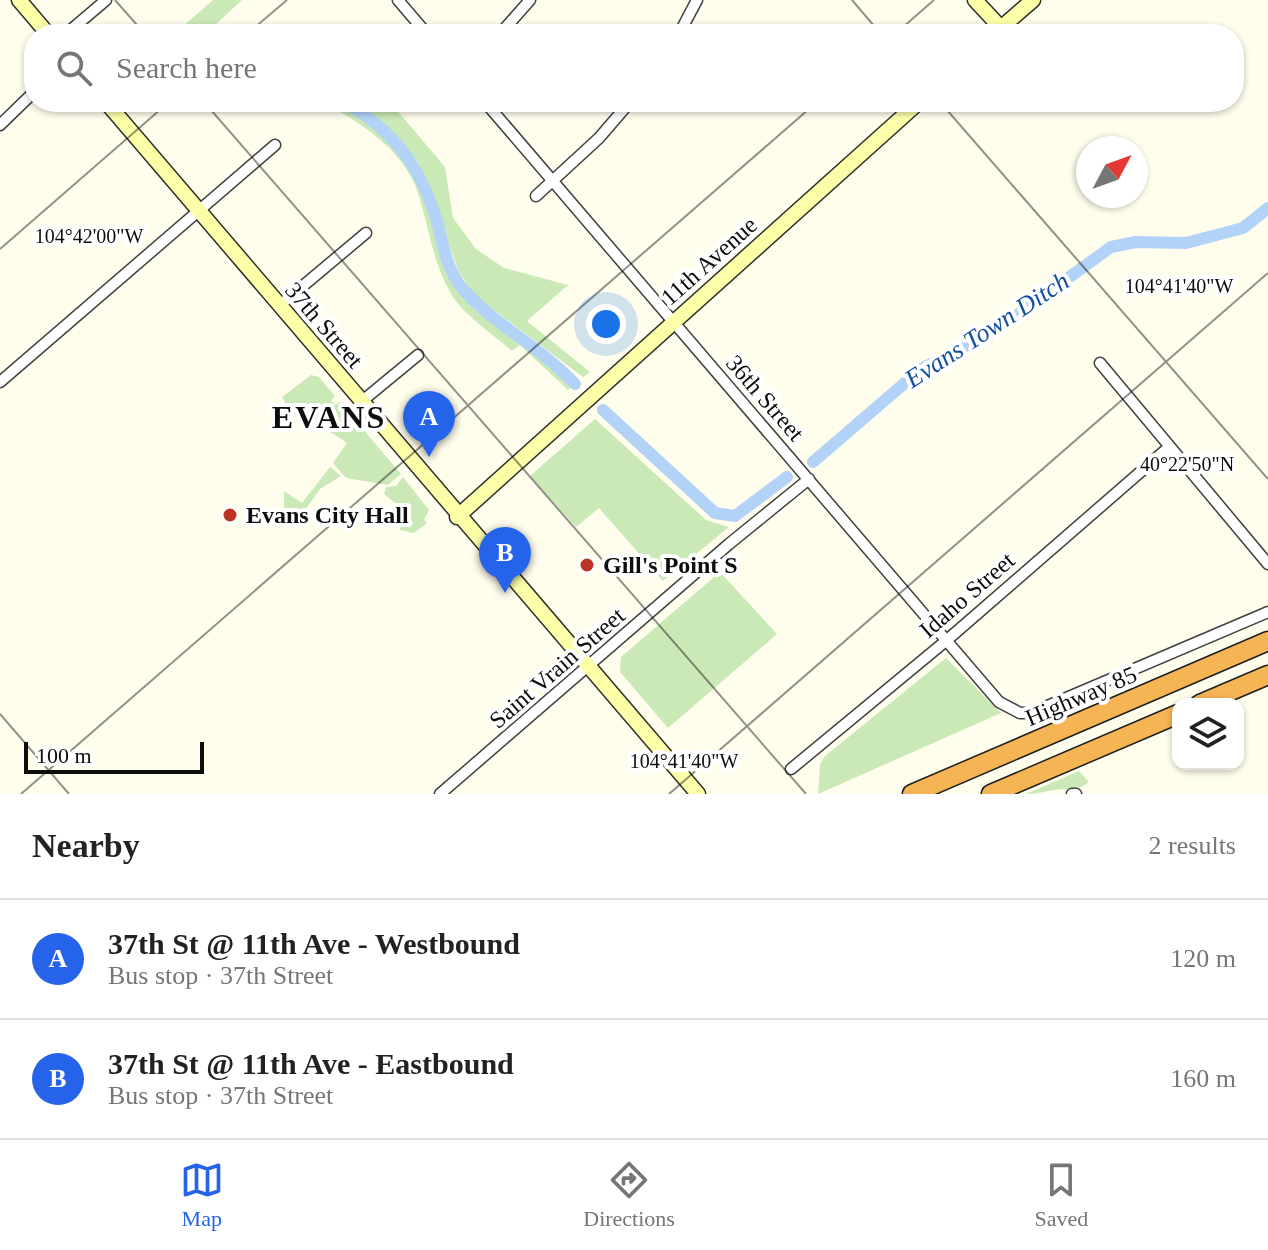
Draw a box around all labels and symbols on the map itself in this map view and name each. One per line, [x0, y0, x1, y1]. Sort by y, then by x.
north arrow [1076, 136, 1148, 208]
street label: 11th Avenue [656, 211, 762, 311]
text: 104°42'00"W [35, 225, 143, 247]
water label: Evans Town Ditch [899, 266, 1074, 394]
text: 104°41'40"W [1125, 275, 1233, 297]
street label: 37th Street [280, 277, 368, 373]
your location [586, 304, 626, 344]
street label: 36th Street [721, 350, 809, 446]
pin: A [403, 391, 455, 457]
district label: EVANS [272, 399, 386, 435]
text: 40°22'50"N [1140, 453, 1234, 475]
place label: Evans City Hall [246, 502, 409, 528]
marker: Evans City Hall [221, 506, 239, 524]
pin: B [479, 527, 531, 593]
street label: Idaho Street [914, 547, 1020, 643]
place label: Gill's Point S [603, 552, 738, 578]
marker: Gill's Point S [578, 556, 596, 574]
street label: Saint Vrain Street [484, 602, 630, 734]
street label: Highway 85 [1022, 661, 1140, 731]
scale bar [24, 738, 204, 774]
text: 104°41'40"W [630, 750, 738, 772]

